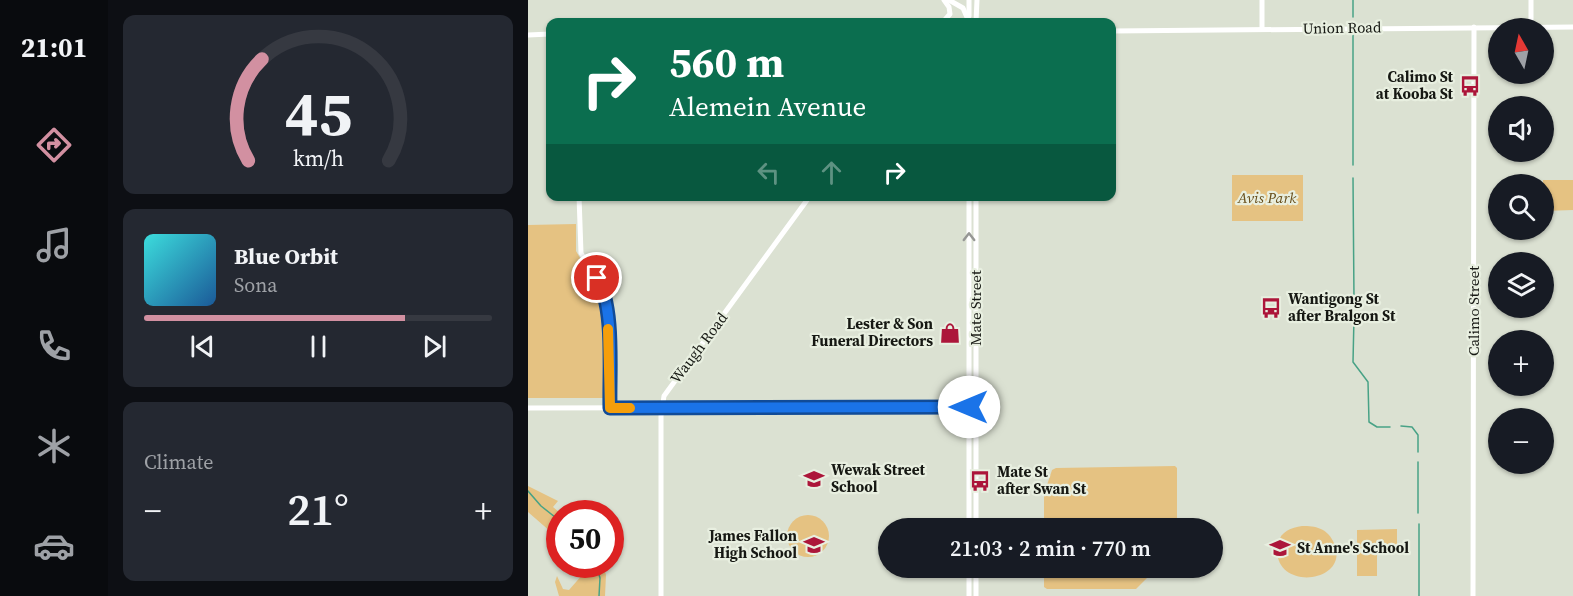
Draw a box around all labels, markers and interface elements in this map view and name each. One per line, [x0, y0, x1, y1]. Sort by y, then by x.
street label: Union Road [1302, 16, 1382, 39]
north arrow [1488, 18, 1554, 84]
map controls [1488, 18, 1554, 474]
text: 21:01 [21, 29, 87, 66]
text: 560 m [669, 33, 784, 91]
icon: right [570, 42, 648, 120]
place label: Calimo St at Kooba St [1376, 66, 1454, 104]
text: 45 [284, 71, 352, 157]
bus stop icon: Calimo St at Kooba St [1458, 74, 1482, 98]
text: Alemein Avenue [669, 88, 866, 125]
button: sound [1488, 96, 1554, 162]
icon: directions [33, 124, 75, 166]
text: km/h [292, 145, 344, 174]
icon: left [752, 156, 785, 189]
icon: ahead [815, 156, 848, 189]
icon: right [878, 156, 911, 189]
button: search [1488, 174, 1554, 240]
park label: Avis Park [1237, 187, 1297, 208]
icon: music [33, 224, 75, 266]
one-way arrow [963, 233, 975, 242]
text: Blue Orbit [234, 241, 338, 271]
pin [571, 252, 622, 303]
button: layers [1488, 252, 1554, 318]
icon: arrive [580, 261, 613, 294]
street label: Calimo Street [1463, 266, 1484, 356]
street label: Mate Street [965, 270, 986, 346]
text: Sona [234, 271, 278, 299]
place label: Wantigong St after Bralgon St [1288, 288, 1396, 326]
bus stop icon: Wantigong St after Bralgon St [1259, 296, 1283, 320]
street label: Waugh Road [665, 308, 732, 387]
place label: Lester & Son Funeral Directors [811, 313, 933, 351]
shop icon: Lester & Son Funeral Directors [938, 321, 962, 345]
icon: phone [33, 325, 75, 367]
icon: previous [186, 330, 219, 363]
icon: pause [302, 330, 335, 363]
icon: next [418, 330, 451, 363]
button: + [1488, 330, 1554, 396]
position arrow [937, 375, 1001, 439]
button: − [1488, 408, 1554, 474]
icon: climate [33, 425, 75, 467]
text: Climate [144, 448, 213, 476]
place label: Wewak Street School [831, 459, 925, 497]
place label: Mate St after Swan St [997, 461, 1087, 499]
school or university icon: Wewak Street School [802, 467, 826, 491]
bus stop icon: Mate St after Swan St [968, 469, 992, 493]
text: 21° [287, 478, 349, 540]
text: − [144, 488, 162, 533]
text: + [475, 488, 492, 533]
speed limit sign: 50 [546, 500, 624, 578]
icon: car [33, 525, 75, 567]
place label: James Fallon High School [708, 525, 797, 563]
school or university icon: James Fallon High School [802, 533, 826, 557]
text: 21:03 · 2 min · 770 m [950, 533, 1151, 563]
school or university icon: St Anne's School [1268, 536, 1292, 560]
place label: St Anne's School [1297, 537, 1409, 558]

